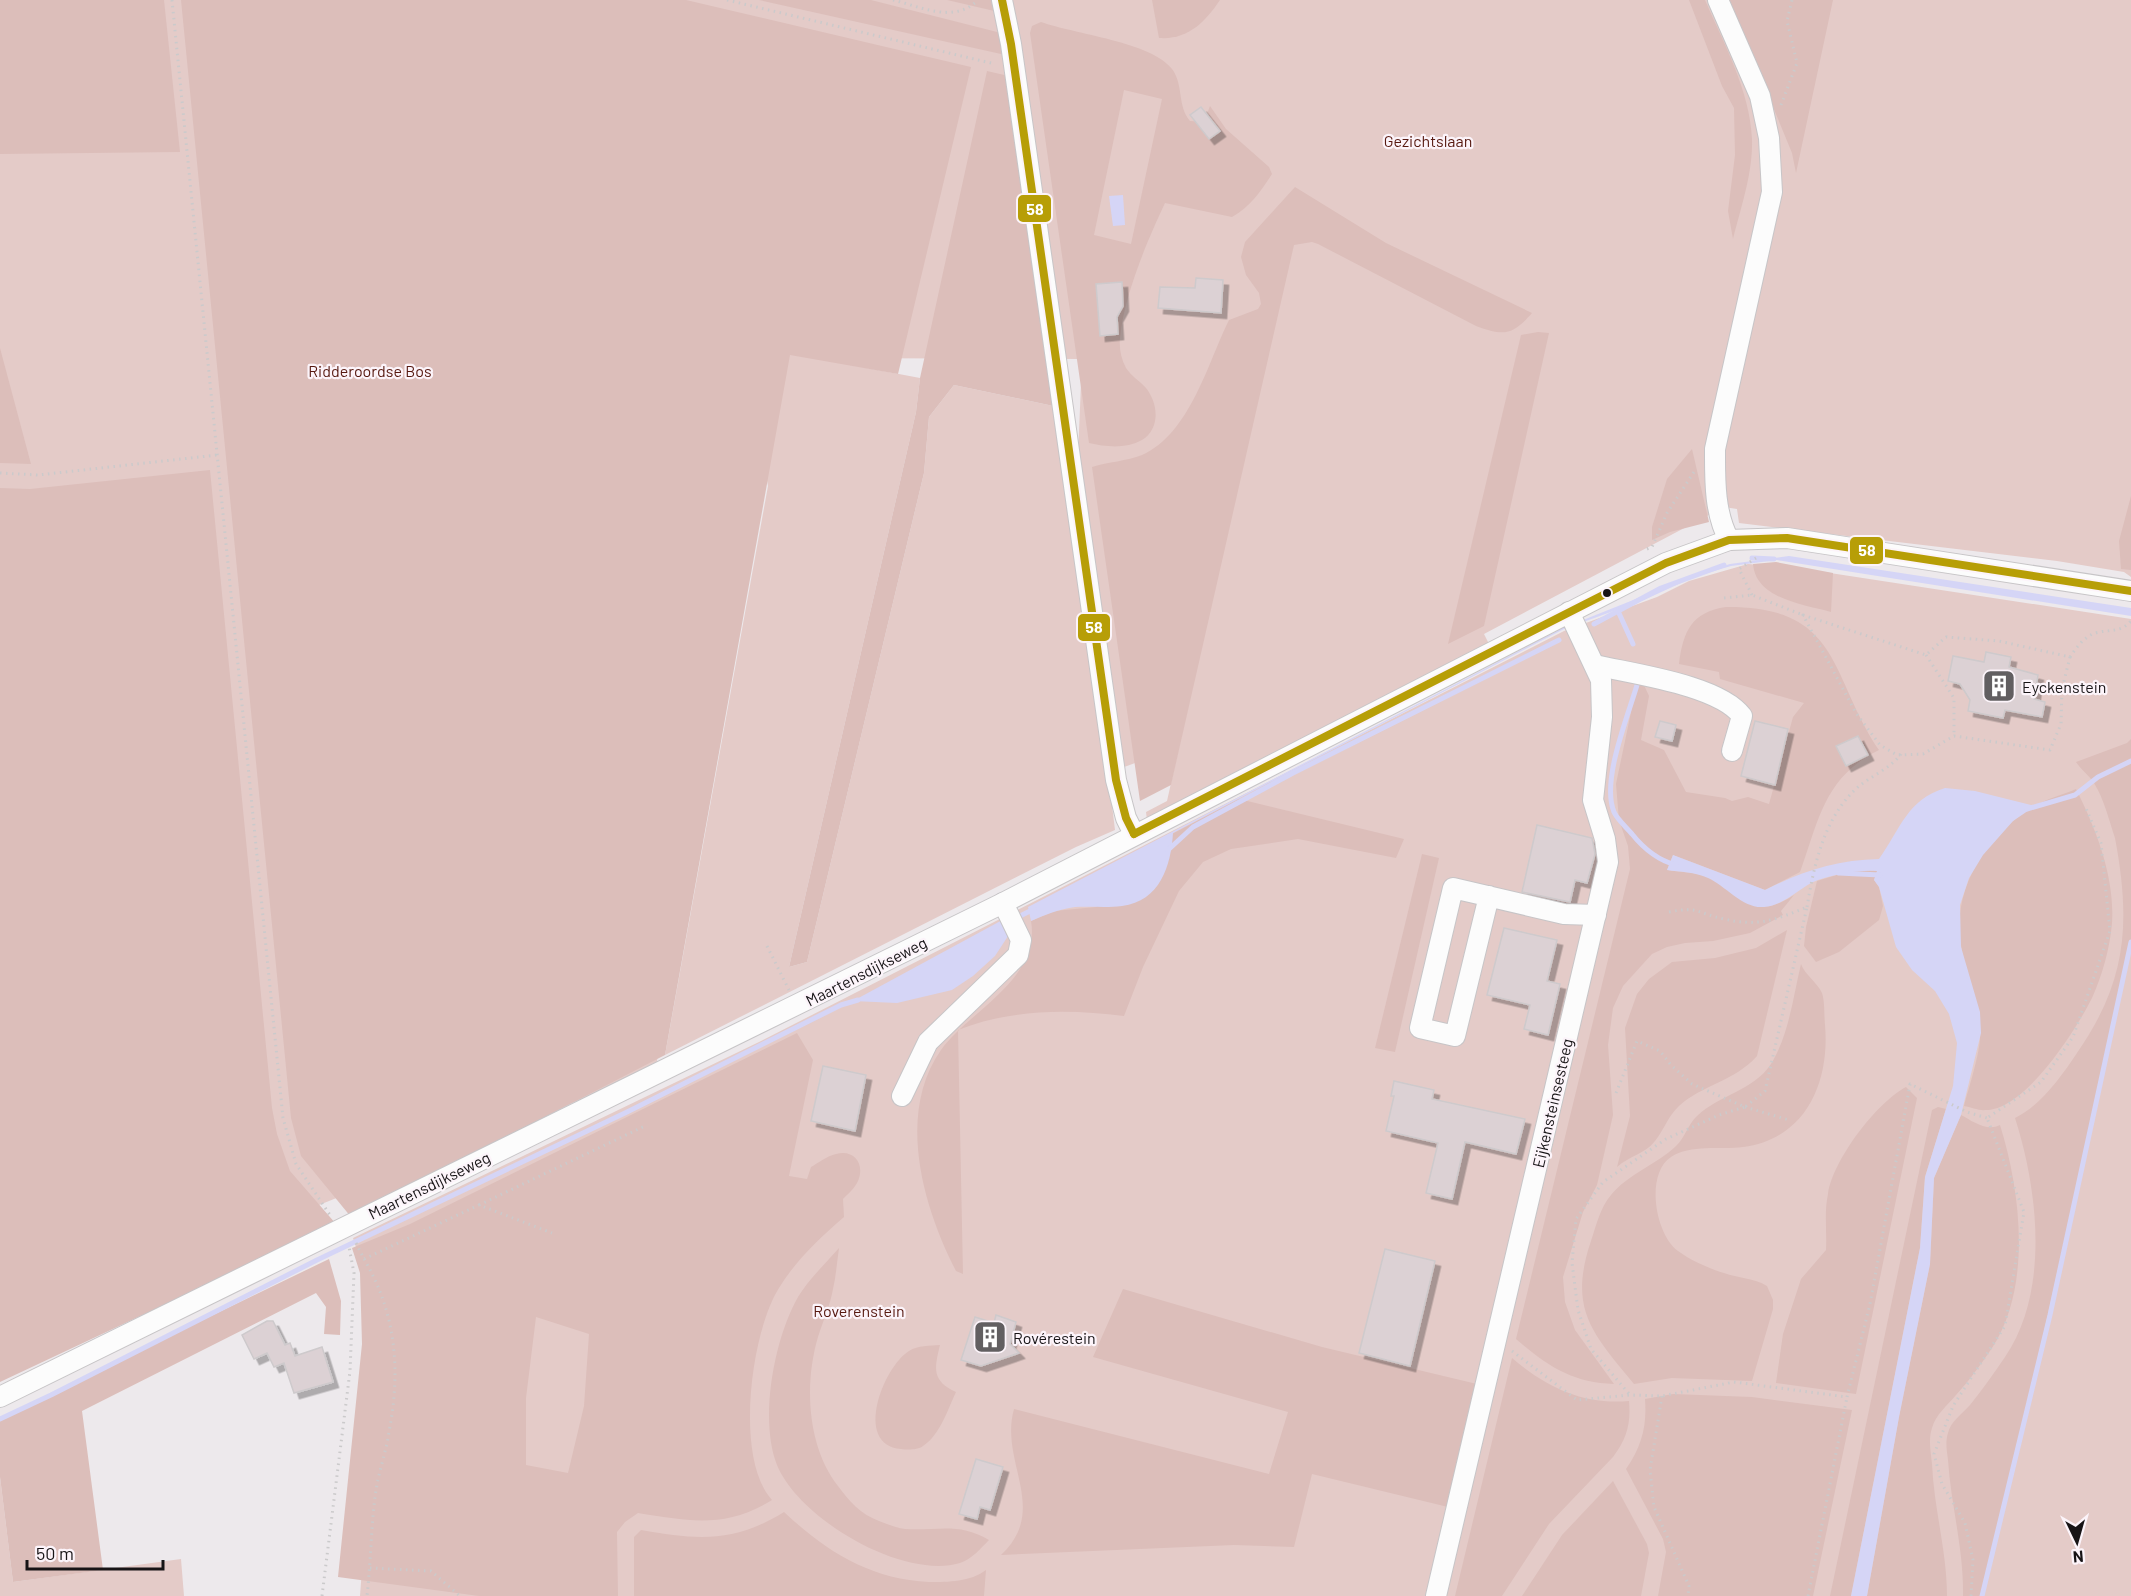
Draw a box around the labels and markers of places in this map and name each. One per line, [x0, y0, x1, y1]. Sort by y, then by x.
unlabelled marker [1601, 587, 1613, 599]
building icon: Eyckenstein [1981, 668, 2017, 704]
place label: Eyckenstein [2022, 677, 2106, 696]
building icon: Rovérestein [972, 1319, 1008, 1355]
place label: Rovérestein [1013, 1328, 1096, 1347]

